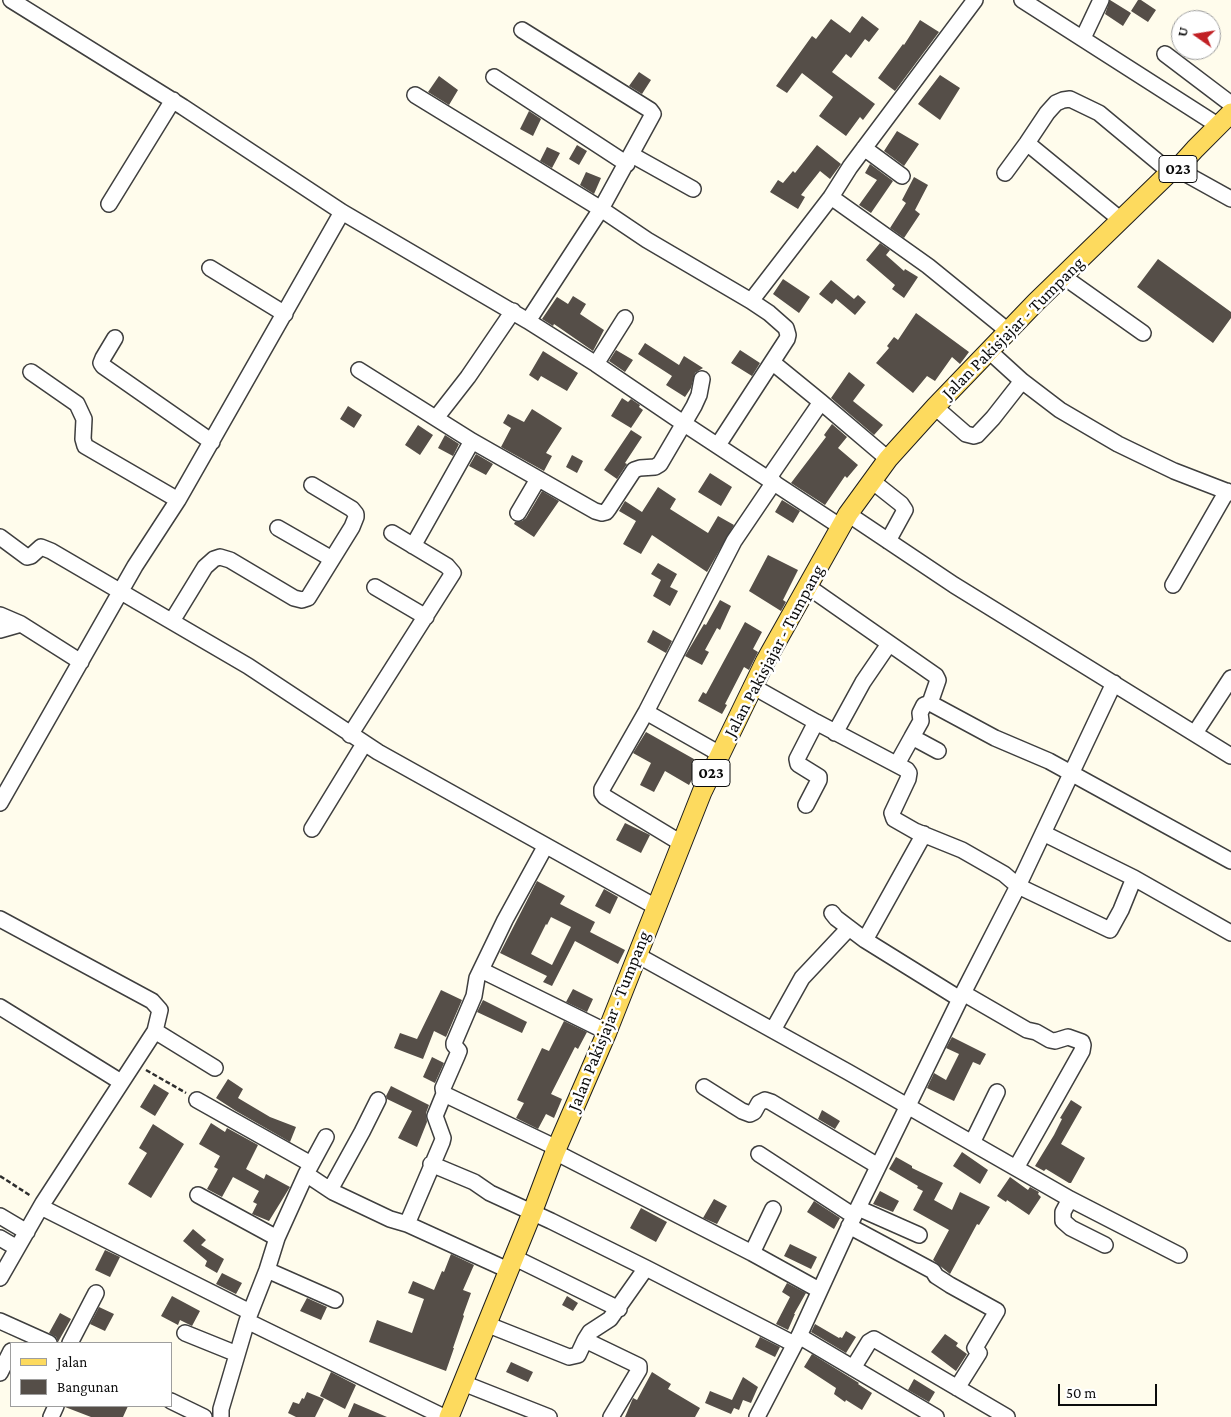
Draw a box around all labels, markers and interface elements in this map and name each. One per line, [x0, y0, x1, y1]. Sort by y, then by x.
north arrow [1171, 10, 1221, 60]
text: U [1173, 25, 1191, 38]
road number: 023 [1159, 156, 1197, 182]
street label: Jalan Pakisjajar - Tumpang [937, 252, 1089, 404]
street label: Jalan Pakisjajar - Tumpang [719, 561, 829, 741]
road number: 023 [692, 760, 730, 786]
street label: Jalan Pakisjajar - Tumpang [563, 928, 655, 1114]
legend [10, 1342, 172, 1407]
text: Jalan [57, 1354, 87, 1370]
scale bar [1061, 1374, 1160, 1406]
text: Bangunan [57, 1379, 118, 1395]
text: 50 m [1066, 1385, 1096, 1401]

